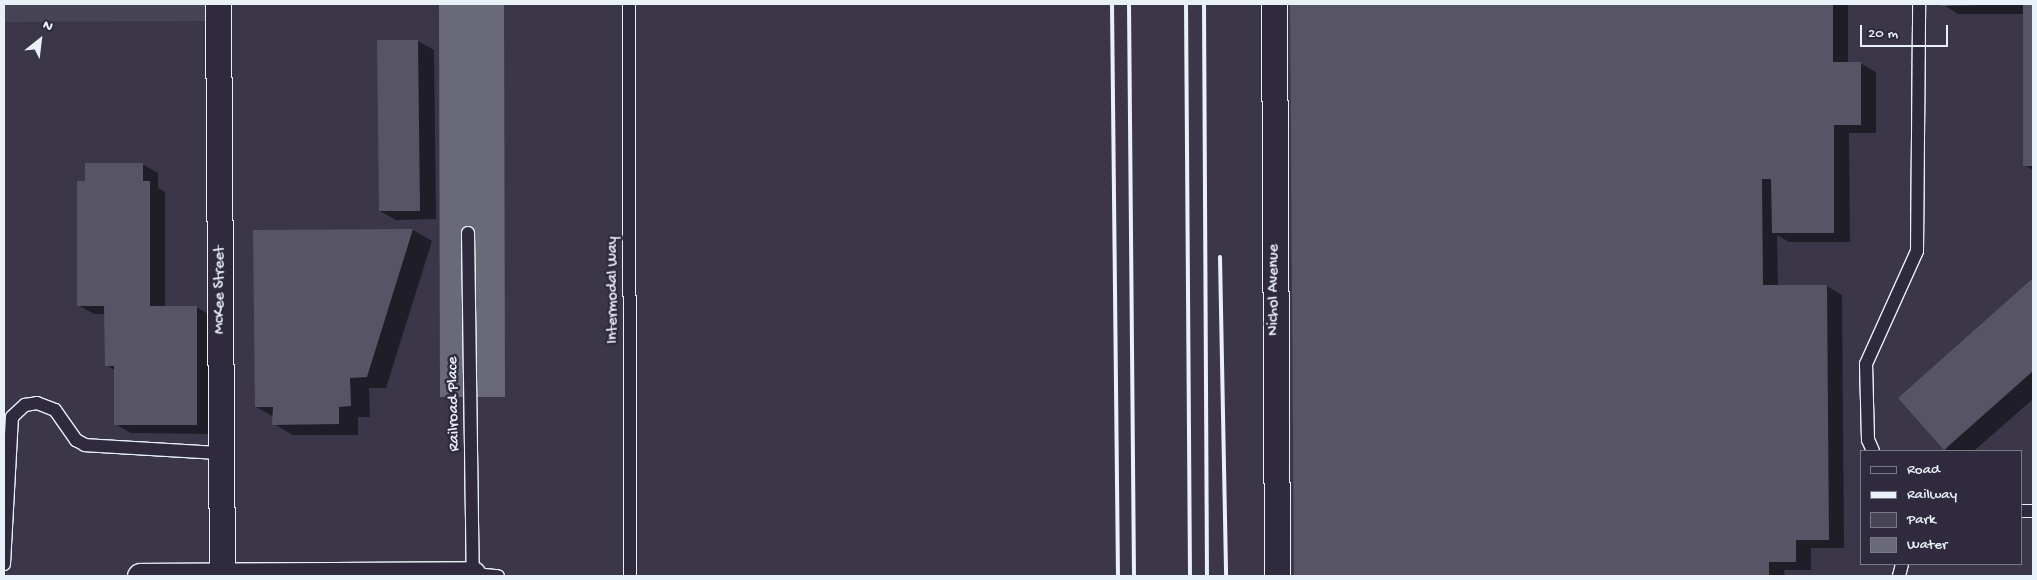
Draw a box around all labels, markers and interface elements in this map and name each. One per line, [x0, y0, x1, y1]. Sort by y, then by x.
north arrow [15, 15, 65, 65]
scale bar [1862, 15, 1950, 47]
text: N [39, 17, 56, 36]
text: 20 m [1868, 25, 1898, 43]
street label: Intermodal Way [604, 236, 624, 344]
street label: Nichol Avenue [1265, 244, 1285, 336]
street label: McKee Street [211, 246, 231, 334]
street label: Railroad Place [445, 356, 465, 452]
legend [1860, 450, 2022, 565]
text: Road [1907, 461, 1940, 479]
text: Railway [1907, 486, 1957, 504]
text: Park [1907, 511, 1936, 529]
text: Water [1907, 536, 1947, 554]

